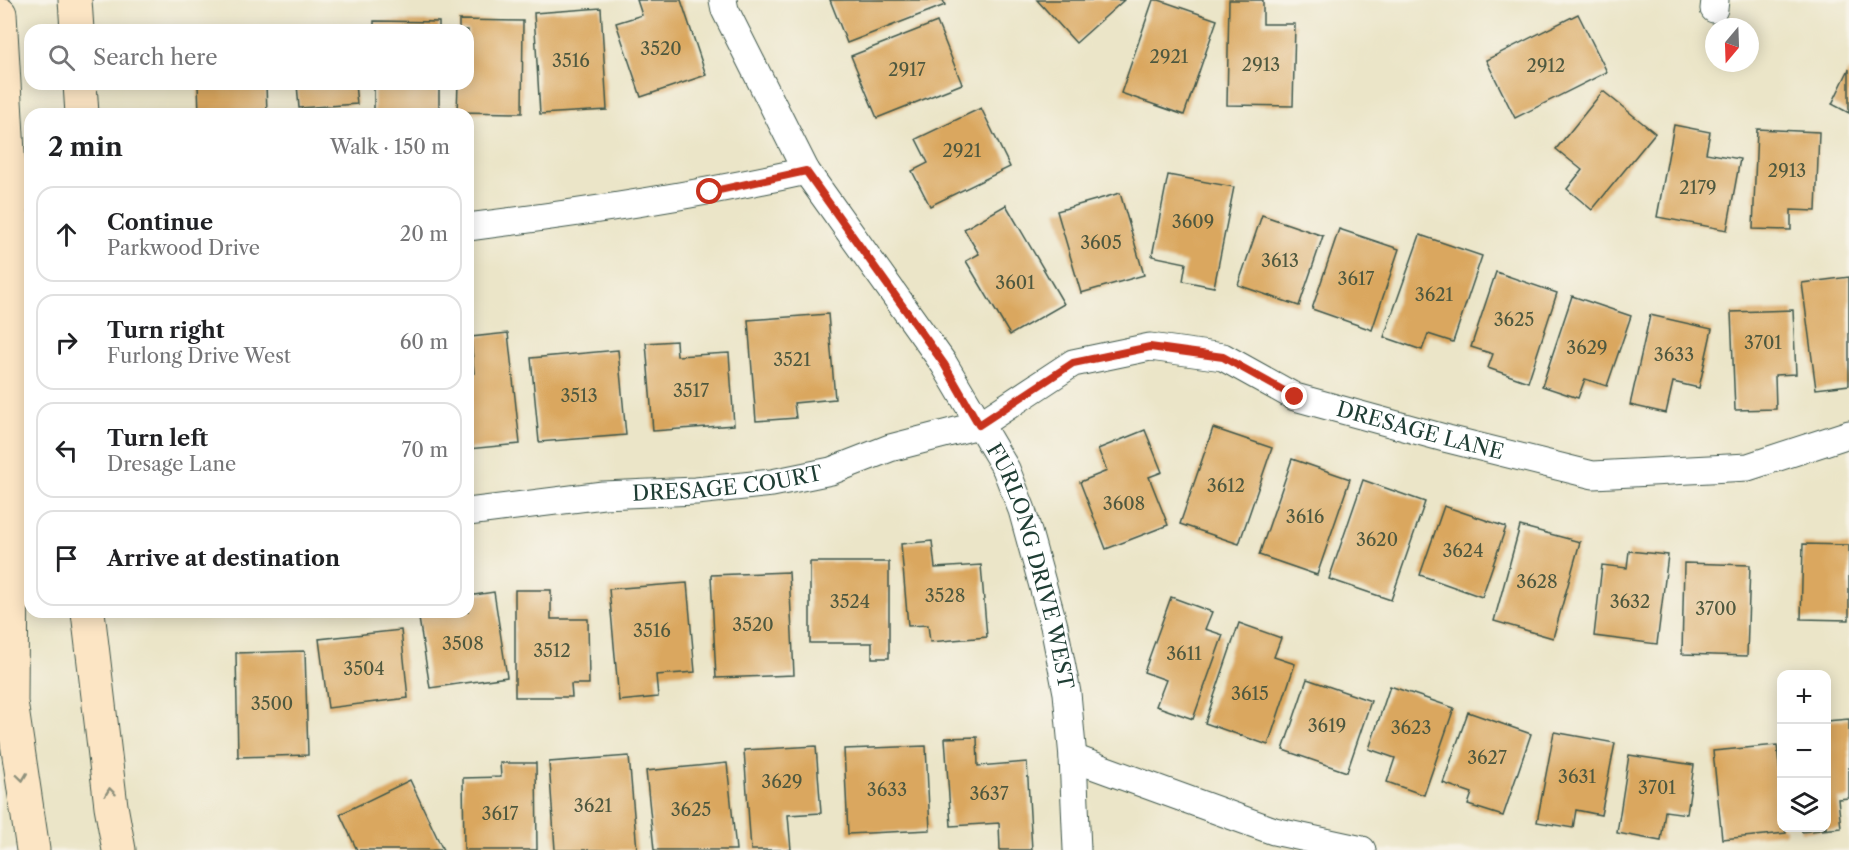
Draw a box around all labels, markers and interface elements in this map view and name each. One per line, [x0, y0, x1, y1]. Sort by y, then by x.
north arrow [1705, 18, 1759, 72]
search box [24, 24, 474, 90]
house number: 3520 [640, 38, 682, 60]
icon: search [45, 41, 78, 74]
text: Search here [93, 44, 218, 71]
house number: 2921 [1150, 46, 1189, 68]
house number: 3516 [552, 50, 590, 72]
house number: 2913 [1242, 54, 1280, 76]
house number: 2912 [1527, 55, 1565, 77]
house number: 2917 [888, 59, 926, 81]
text: 2 min [48, 131, 123, 163]
text: Walk · 150 m [330, 135, 450, 159]
house number: 2921 [943, 140, 982, 162]
house number: 2913 [1768, 160, 1806, 182]
house number: 2179 [1679, 177, 1717, 199]
route start [696, 178, 722, 204]
text: Continue [107, 209, 213, 236]
house number: 3609 [1172, 211, 1214, 233]
icon: ahead [50, 218, 83, 251]
text: 20 m [400, 222, 448, 246]
house number: 3605 [1080, 232, 1122, 254]
text: Parkwood Drive [107, 236, 260, 260]
house number: 3613 [1261, 250, 1299, 272]
house number: 3617 [1338, 268, 1375, 290]
house number: 3601 [995, 272, 1035, 294]
house number: 3621 [1415, 284, 1454, 306]
house number: 3625 [1494, 309, 1534, 331]
text: Turn right [107, 317, 225, 344]
icon: right [50, 326, 83, 359]
text: 60 m [400, 330, 448, 354]
house number: 3701 [1744, 332, 1782, 354]
house number: 3629 [1566, 337, 1608, 359]
text: Furlong Drive West [107, 344, 291, 368]
house number: 3633 [1654, 344, 1694, 366]
house number: 3521 [773, 349, 811, 371]
house number: 3517 [673, 380, 709, 402]
route end [1281, 383, 1307, 409]
house number: 3513 [560, 385, 598, 407]
street label: DRESAGE LANE [1334, 396, 1506, 464]
text: Turn left [107, 425, 208, 452]
icon: left [50, 434, 83, 467]
text: 70 m [402, 438, 448, 462]
street label: FURLONG DRIVE WEST [982, 438, 1079, 692]
text: Dresage Lane [107, 452, 236, 476]
street label: DRESAGE COURT [632, 460, 825, 506]
house number: 3612 [1207, 475, 1245, 497]
house number: 3608 [1103, 493, 1145, 515]
house number: 3616 [1286, 506, 1324, 528]
house number: 3620 [1356, 529, 1398, 551]
house number: 3624 [1442, 540, 1484, 562]
icon: arrive [50, 542, 83, 575]
text: Arrive at destination [107, 545, 340, 572]
house number: 3628 [1516, 571, 1558, 593]
house number: 3528 [925, 585, 965, 607]
house number: 3524 [830, 591, 870, 613]
house number: 3632 [1610, 591, 1650, 613]
house number: 3700 [1695, 598, 1737, 620]
house number: 3520 [732, 614, 774, 636]
house number: 3516 [633, 620, 671, 642]
house number: 3508 [442, 633, 484, 655]
house number: 3512 [533, 640, 571, 662]
house number: 3611 [1166, 643, 1202, 665]
house number: 3504 [343, 658, 385, 680]
map controls [1777, 670, 1831, 832]
button: + [1777, 670, 1831, 724]
house number: 3615 [1231, 683, 1269, 705]
house number: 3500 [251, 693, 293, 715]
house number: 3619 [1308, 715, 1346, 737]
house number: 3623 [1391, 717, 1431, 739]
button: − [1777, 724, 1831, 778]
house number: 3627 [1467, 747, 1507, 769]
house number: 3631 [1558, 766, 1596, 788]
house number: 3629 [761, 771, 803, 793]
one-way arrow [16, 772, 28, 782]
house number: 3701 [1638, 777, 1676, 799]
button: layers [1777, 778, 1831, 832]
house number: 3633 [867, 779, 907, 801]
house number: 3637 [969, 783, 1009, 805]
one-way arrow [104, 788, 116, 797]
house number: 3621 [574, 795, 613, 817]
house number: 3625 [671, 799, 711, 821]
house number: 3617 [482, 803, 519, 825]

